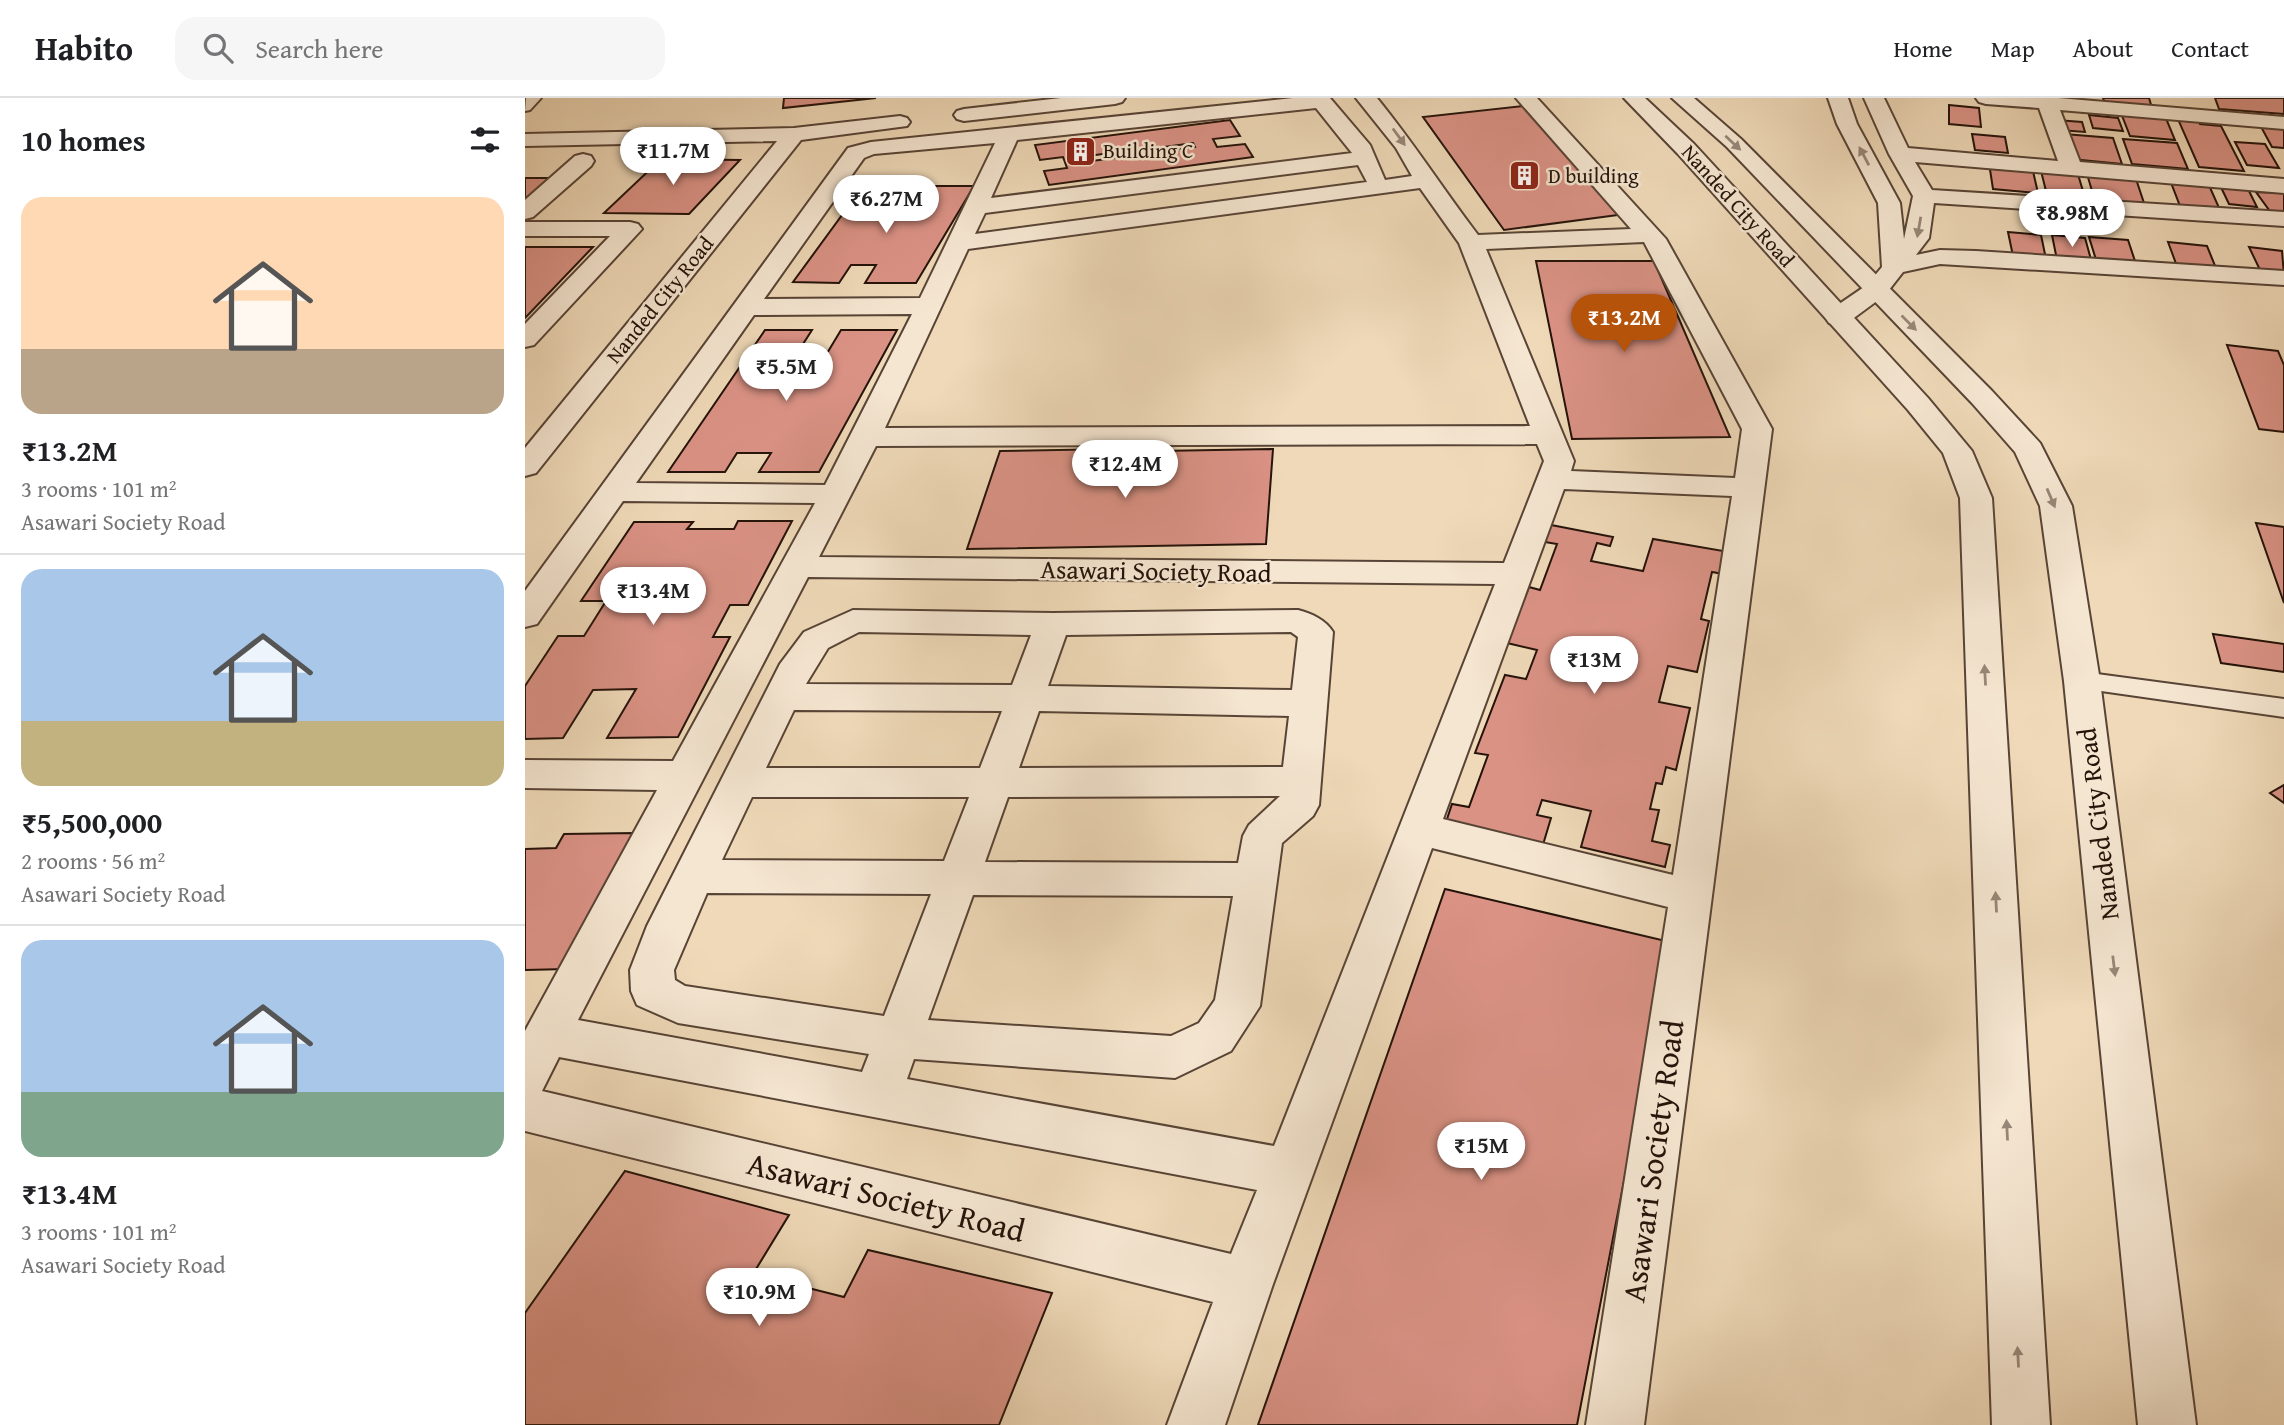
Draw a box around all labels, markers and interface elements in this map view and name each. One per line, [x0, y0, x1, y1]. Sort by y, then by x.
search box [175, 17, 665, 80]
text: Habito [35, 24, 133, 72]
icon: search [199, 29, 237, 67]
text: Search here [255, 29, 383, 68]
text: Home [1894, 31, 1953, 66]
text: Map [1991, 31, 2035, 66]
text: About [2073, 31, 2133, 66]
text: Contact [2171, 31, 2249, 66]
text: 10 homes [21, 118, 146, 162]
icon: filters [466, 121, 504, 159]
pin: ₹11.7M [616, 127, 730, 187]
one-way arrow [1392, 128, 1406, 146]
text: ₹11.7M [636, 133, 710, 166]
building icon: Building C [1063, 134, 1097, 168]
place label: Building C [1103, 135, 1193, 166]
one-way arrow [1724, 135, 1742, 151]
street label: Nanded City Road [1675, 137, 1803, 275]
one-way arrow [1858, 147, 1870, 166]
building icon: D building [1508, 159, 1542, 193]
place label: D building [1548, 160, 1639, 191]
pin: ₹6.27M [829, 176, 943, 235]
text: ₹6.27M [849, 181, 923, 214]
pin: ₹8.98M [2015, 190, 2129, 249]
text: ₹8.98M [2035, 195, 2109, 228]
one-way arrow [1913, 216, 1924, 238]
street label: Nanded City Road [598, 229, 721, 370]
icon: home [200, 243, 326, 369]
pin: ₹13.2M [1567, 294, 1681, 354]
text: ₹13.2M [1587, 300, 1661, 333]
one-way arrow [1901, 315, 1918, 332]
pin: ₹5.5M [737, 344, 835, 403]
text: ₹5.5M [755, 349, 817, 382]
text: ₹13.2M [21, 428, 117, 472]
pin: ₹12.4M [1068, 440, 1182, 500]
text: ₹12.4M [1088, 446, 1162, 479]
text: 3 rooms · 101 m² [21, 472, 176, 505]
one-way arrow [2046, 488, 2057, 509]
text: Asawari Society Road [21, 505, 226, 538]
street label: Asawari Society Road [1040, 549, 1272, 592]
pin: ₹13.4M [596, 568, 710, 627]
text: ₹13.4M [616, 573, 690, 606]
icon: home [200, 615, 326, 741]
pin: ₹13M [1553, 636, 1635, 696]
text: ₹13M [1566, 642, 1622, 675]
one-way arrow [1979, 664, 1990, 686]
street label: Nanded City Road [2066, 726, 2129, 922]
text: ₹5,500,000 [21, 800, 162, 844]
text: 2 rooms · 56 m² [21, 844, 165, 877]
text: Asawari Society Road [21, 877, 226, 910]
one-way arrow [1990, 891, 2001, 913]
one-way arrow [2109, 955, 2120, 977]
icon: home [200, 986, 326, 1112]
street label: Asawari Society Road [1609, 1017, 1696, 1305]
one-way arrow [2001, 1118, 2012, 1140]
pin: ₹15M [1440, 1122, 1522, 1182]
text: ₹15M [1453, 1128, 1509, 1161]
street label: Asawari Society Road [742, 1139, 1030, 1254]
text: ₹13.4M [21, 1171, 117, 1215]
text: 3 rooms · 101 m² [21, 1215, 176, 1248]
text: Asawari Society Road [21, 1248, 226, 1281]
pin: ₹10.9M [702, 1268, 816, 1328]
text: ₹10.9M [722, 1274, 796, 1307]
one-way arrow [2012, 1346, 2023, 1368]

